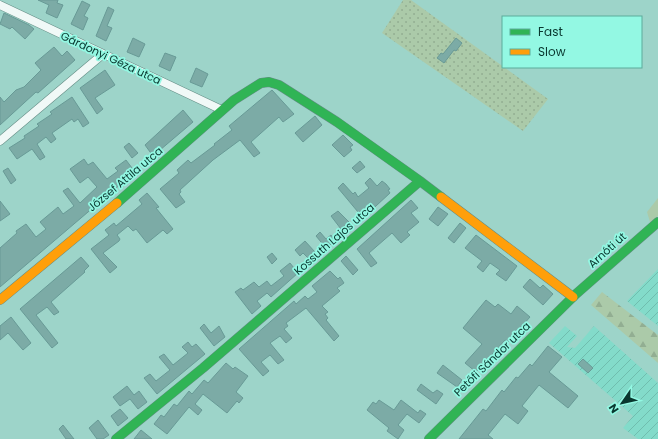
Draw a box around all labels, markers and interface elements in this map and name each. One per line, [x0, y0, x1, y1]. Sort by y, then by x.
legend [502, 16, 642, 68]
text: Fast [538, 23, 563, 40]
street label: Gárdonyi Géza utca [58, 28, 164, 88]
text: Slow [538, 43, 566, 60]
street label: József Attila utca [84, 143, 166, 215]
street label: Kossuth Lajos utca [290, 200, 378, 278]
street label: Arnóti út [584, 229, 630, 271]
street label: Petőfi Sándor utca [450, 318, 534, 400]
north arrow [602, 383, 642, 423]
text: N [605, 401, 623, 416]

